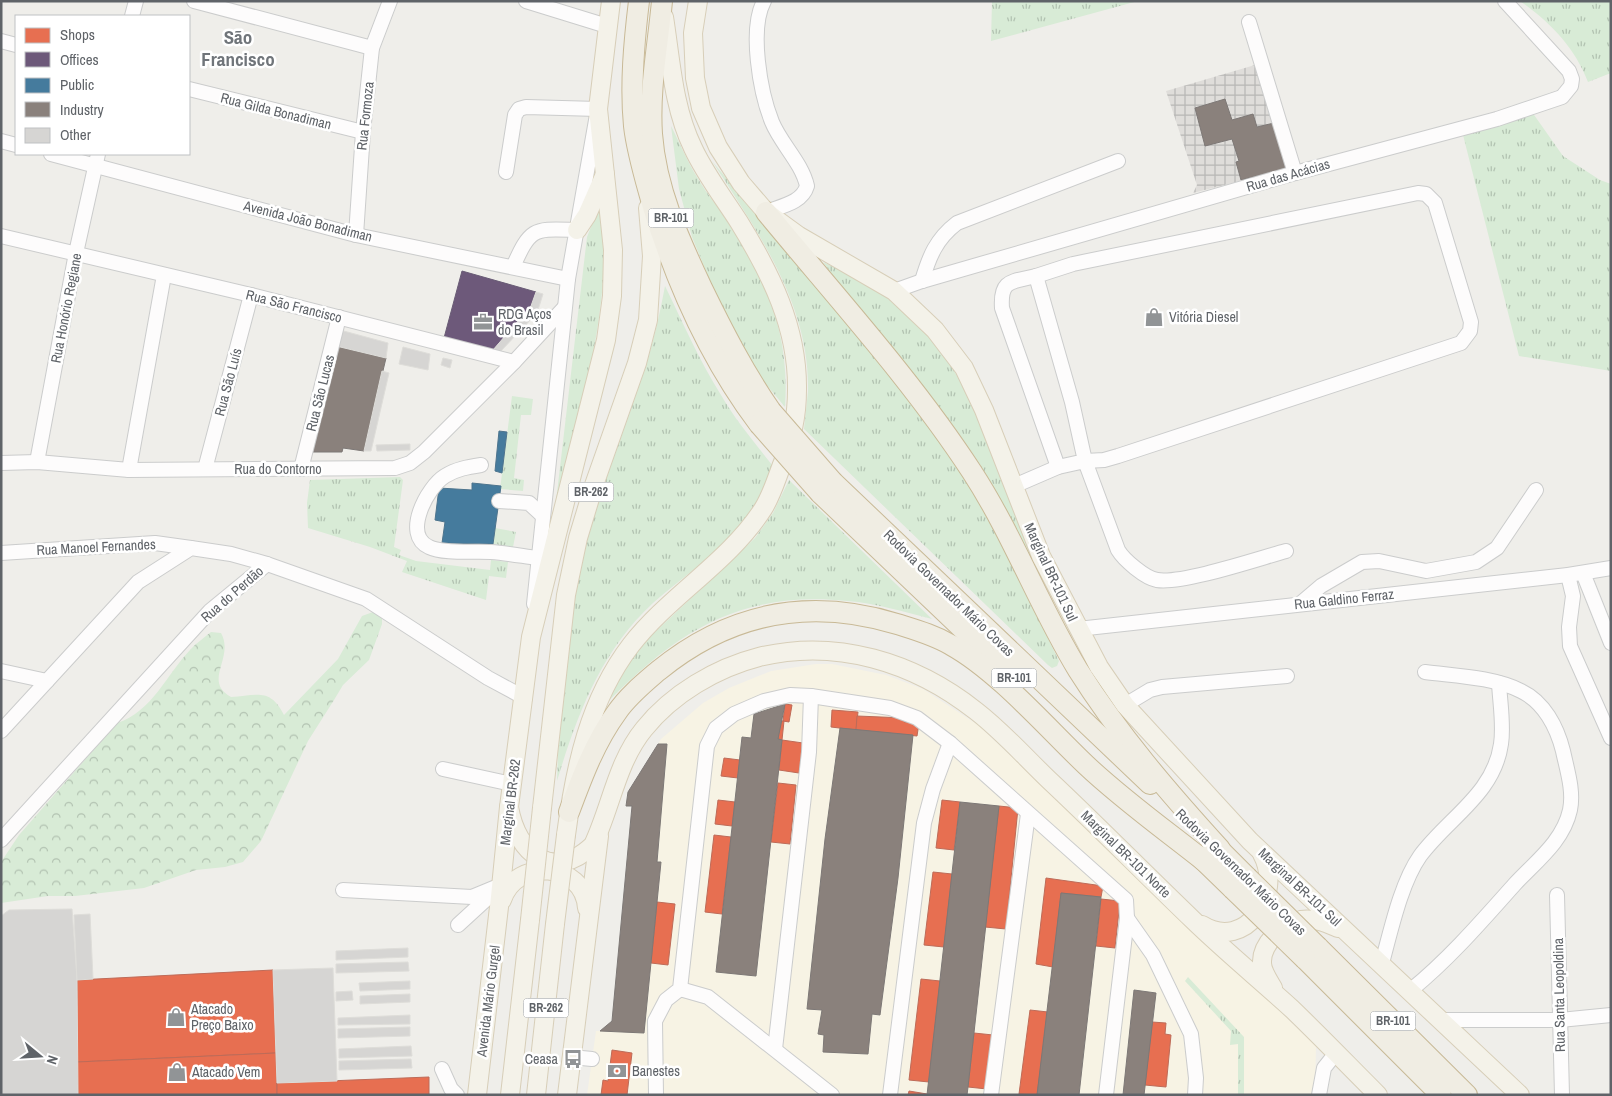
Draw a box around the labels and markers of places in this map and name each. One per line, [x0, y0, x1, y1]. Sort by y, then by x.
place label: RDG Aços do Brasil [498, 305, 552, 339]
shop icon: Vitória Diesel [1143, 306, 1165, 328]
place label: Vitória Diesel [1169, 308, 1238, 326]
office icon: RDG Aços do Brasil [472, 311, 494, 333]
place label: Atacado Preço Baixo [190, 1000, 254, 1034]
shop icon: Atacado Preço Baixo [165, 1006, 187, 1028]
bus stop icon: Ceasa [562, 1048, 584, 1070]
place label: Ceasa [525, 1050, 559, 1068]
bank icon: Banestes [606, 1060, 628, 1082]
shop icon: Atacado Vem [166, 1061, 188, 1083]
place label: Banestes [632, 1062, 680, 1080]
place label: Atacado Vem [191, 1063, 260, 1081]

